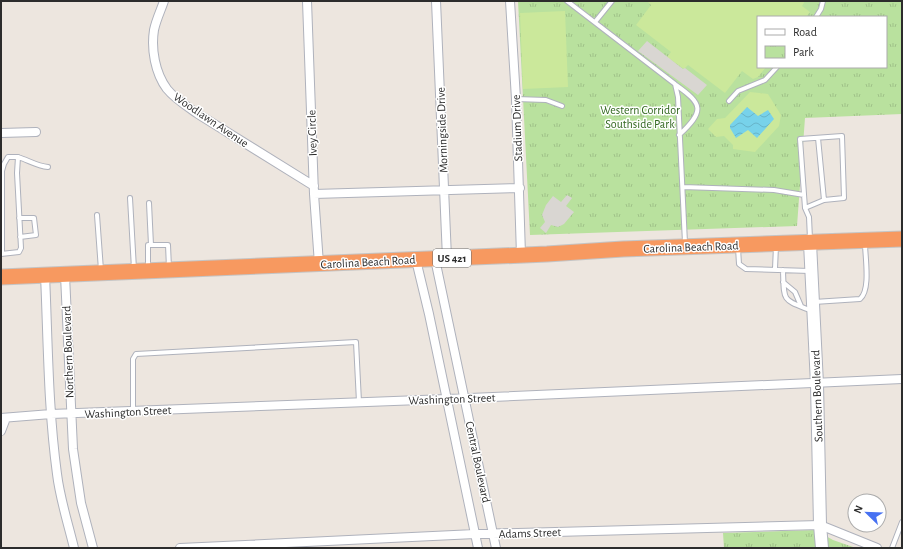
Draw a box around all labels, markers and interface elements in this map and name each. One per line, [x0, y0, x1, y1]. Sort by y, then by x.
legend [757, 16, 887, 68]
text: Road [793, 26, 817, 38]
text: Park [793, 46, 814, 58]
street label: Morningside Drive [435, 87, 449, 173]
street label: Woodlawn Avenue [171, 90, 251, 150]
street label: Stadium Drive [510, 94, 524, 162]
park label: Western Corridor Southside Park [600, 104, 680, 130]
street label: Ivey Circle [305, 110, 320, 156]
street label: Carolina Beach Road [643, 239, 739, 255]
road number: US 421 [433, 249, 471, 267]
street label: Carolina Beach Road [320, 254, 416, 270]
street label: Northern Boulevard [60, 306, 76, 398]
street label: Southern Boulevard [809, 350, 825, 442]
street label: Washington Street [408, 391, 496, 407]
street label: Washington Street [84, 404, 172, 420]
street label: Central Boulevard [463, 420, 493, 504]
north arrow [847, 493, 887, 533]
text: N [852, 504, 865, 515]
street label: Adams Street [498, 526, 562, 540]

